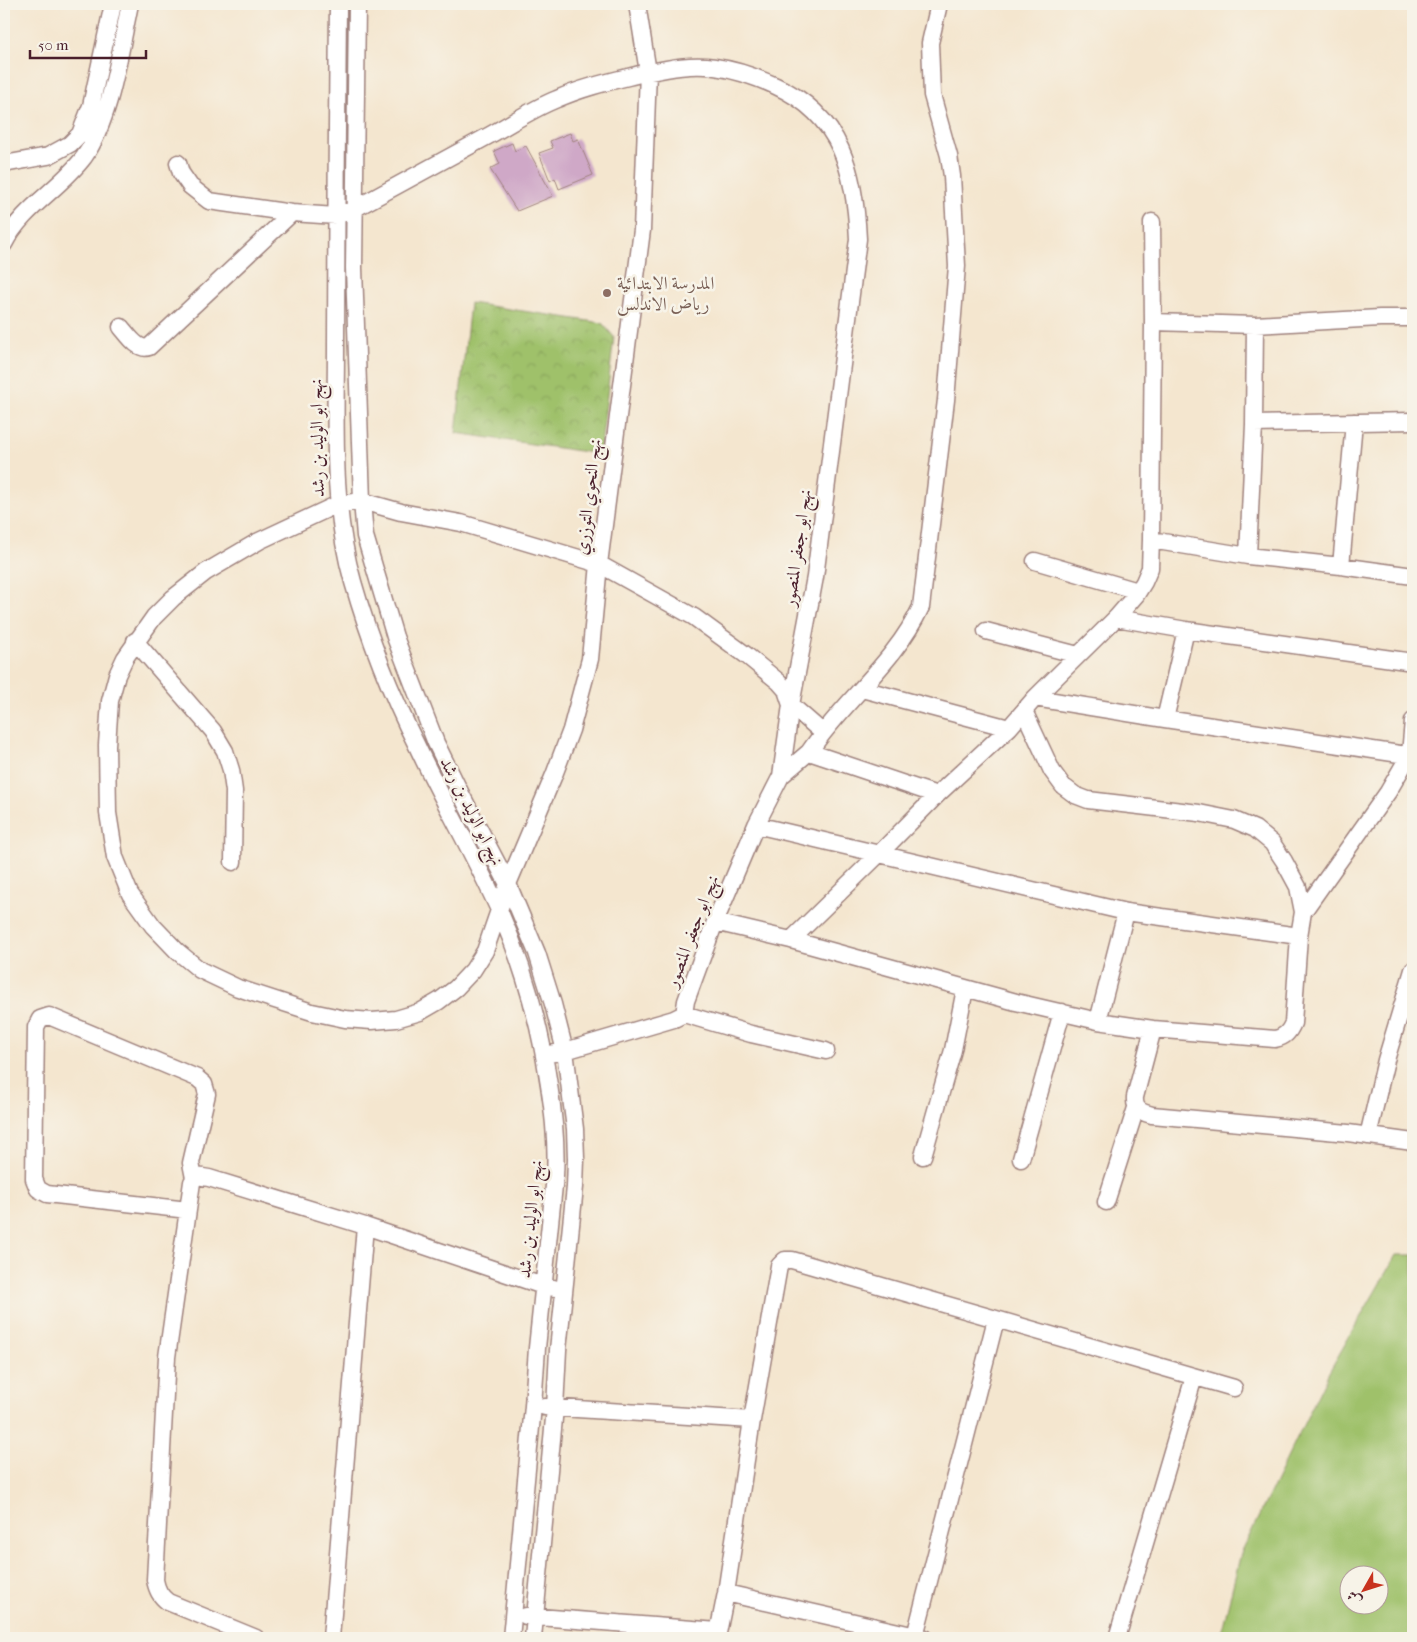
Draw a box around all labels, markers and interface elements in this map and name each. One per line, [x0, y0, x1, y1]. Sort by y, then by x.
scale bar [30, 28, 146, 60]
text: 50 m [38, 36, 69, 54]
place label: المدرسة الابتدائية رياض الاندلس [617, 273, 715, 316]
marker: المدرسة الابتدائية رياض الاندلس [601, 287, 613, 299]
street label: نهج ابو الوليد بن رشد [306, 378, 334, 497]
street label: نهج النحوي التوزري [571, 438, 611, 557]
street label: نهج ابو جعفر المنصور [779, 488, 821, 611]
street label: نهج ابو الوليد بن رشد [431, 754, 508, 871]
street label: نهج ابو جعفر المنصور [661, 872, 728, 994]
street label: نهج ابو الوليد بن رشد [514, 1159, 552, 1280]
north arrow [1340, 1564, 1390, 1614]
text: ش [1343, 1587, 1365, 1609]

